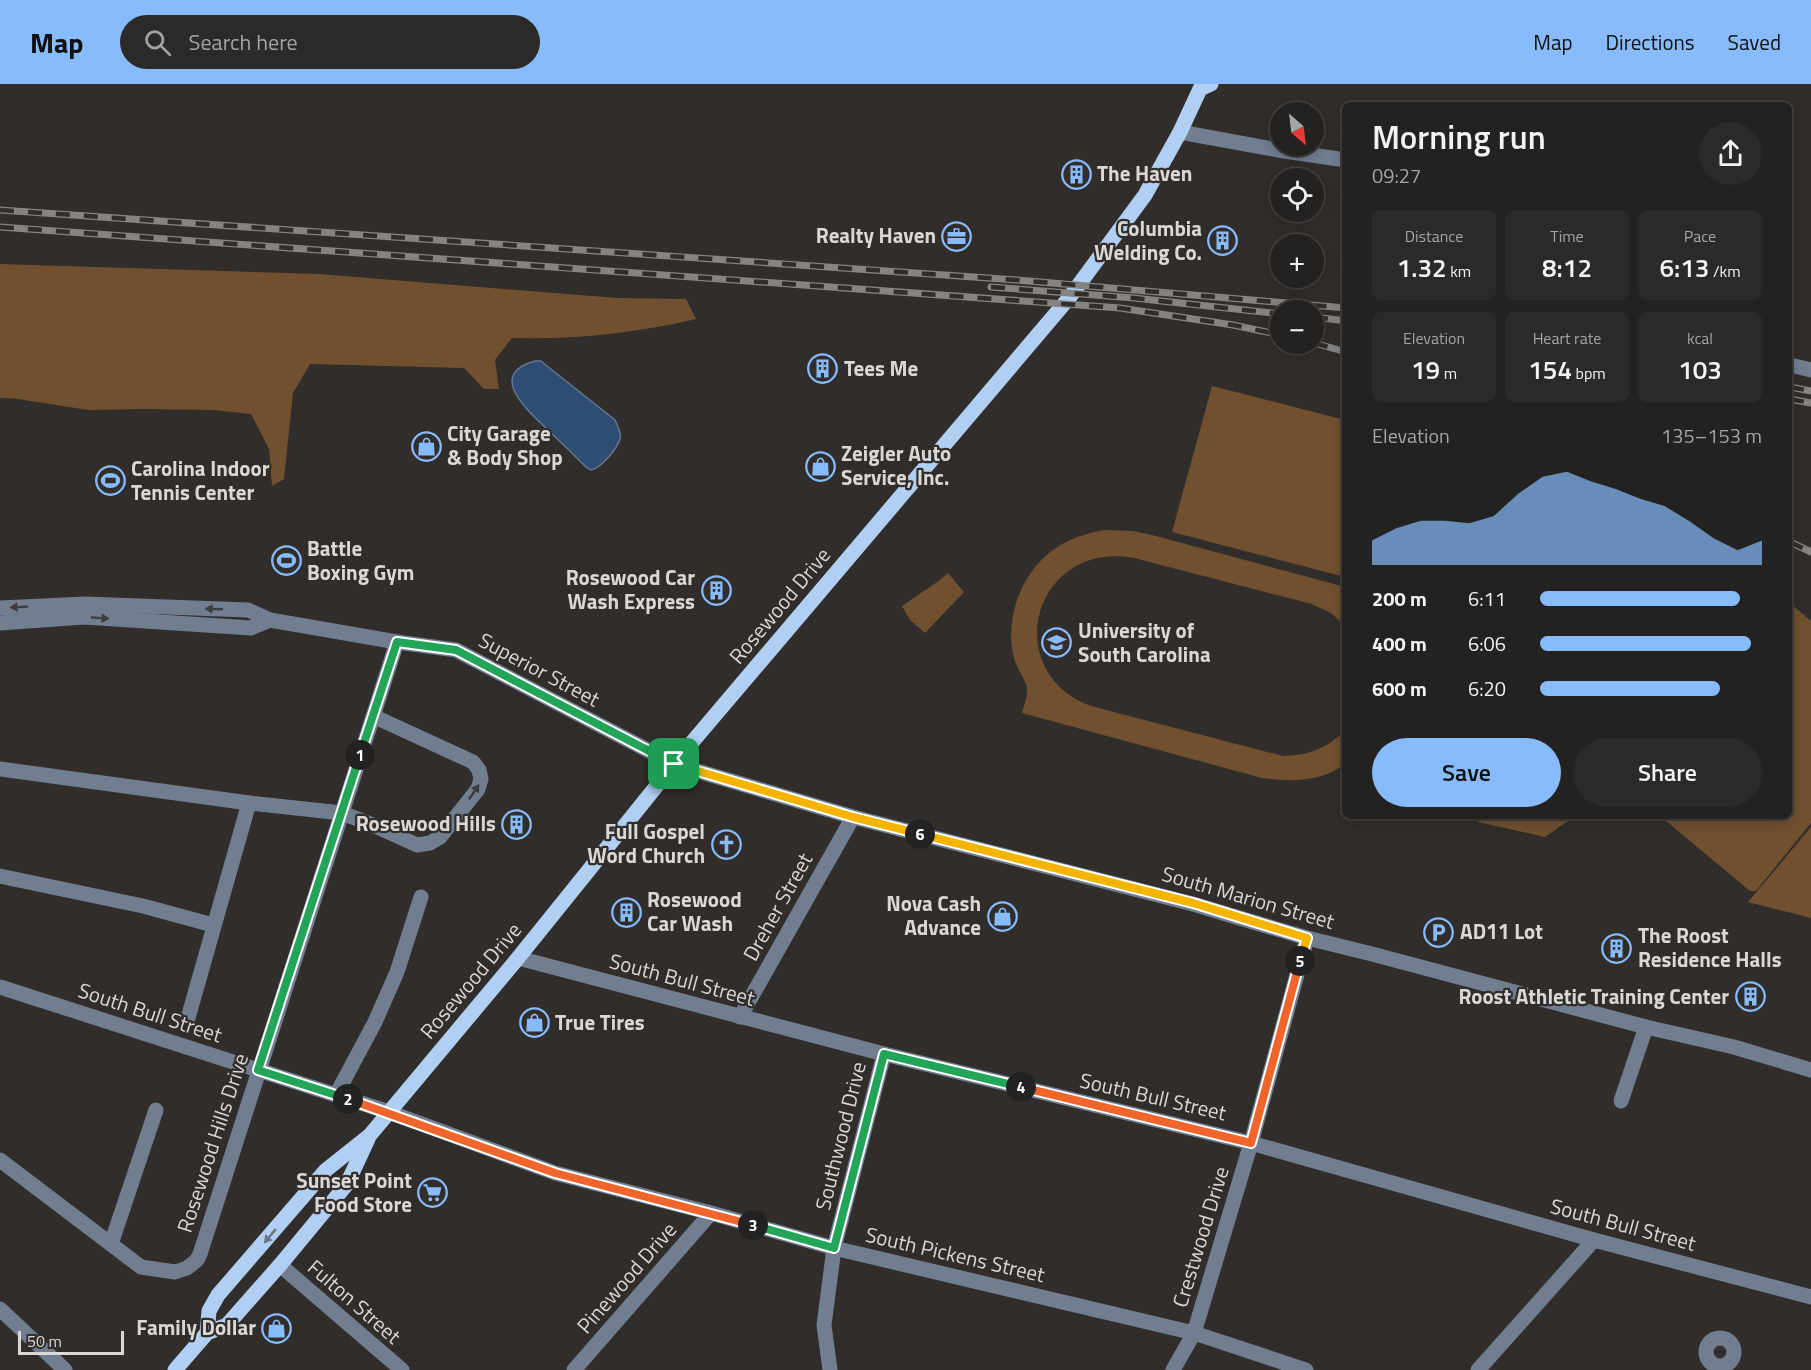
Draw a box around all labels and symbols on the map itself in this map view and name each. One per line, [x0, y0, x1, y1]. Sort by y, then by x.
north arrow [1270, 102, 1324, 156]
place label: The Haven [1097, 157, 1192, 189]
building icon: The Haven [1060, 158, 1092, 190]
place label: Columbia Welding Co. [1094, 212, 1202, 268]
place label: Realty Haven [816, 219, 936, 251]
office icon: Realty Haven [941, 220, 973, 252]
building icon: Columbia Welding Co. [1207, 225, 1239, 257]
place label: Tees Me [844, 352, 918, 384]
building icon: Tees Me [807, 353, 839, 385]
place label: City Garage & Body Shop [447, 417, 563, 473]
shop icon: City Garage & Body Shop [410, 430, 442, 462]
place label: Zeigler Auto Service, Inc. [841, 437, 951, 493]
shop icon: Zeigler Auto Service, Inc. [804, 450, 836, 482]
place label: Carolina Indoor Tennis Center [131, 452, 270, 508]
sports icon: Carolina Indoor Tennis Center [94, 465, 126, 497]
place label: Battle Boxing Gym [307, 532, 414, 588]
street label: Rosewood Drive [721, 540, 838, 671]
sports icon: Battle Boxing Gym [270, 545, 302, 577]
place label: Rosewood Car Wash Express [566, 561, 695, 617]
building icon: Rosewood Car Wash Express [700, 574, 732, 606]
one-way arrow [9, 602, 28, 611]
one-way arrow [204, 604, 223, 614]
one-way arrow [91, 614, 110, 623]
place label: University of South Carolina [1078, 614, 1211, 670]
street label: Superior Street [473, 624, 606, 715]
school or university icon: University of South Carolina [1041, 627, 1073, 659]
pin [648, 738, 699, 789]
pin: 1 [345, 740, 375, 770]
one-way arrow [468, 784, 479, 800]
place label: Rosewood Hills [356, 807, 496, 839]
building icon: Rosewood Hills [501, 808, 533, 840]
place label: Full Gospel Word Church [587, 815, 705, 871]
pin: 6 [905, 819, 935, 849]
church icon: Full Gospel Word Church [710, 828, 742, 860]
street label: Dreher Street [734, 846, 820, 966]
street label: South Marion Street [1158, 857, 1339, 937]
place label: Rosewood Car Wash [647, 883, 742, 939]
place label: Nova Cash Advance [886, 887, 981, 943]
building icon: Rosewood Car Wash [610, 896, 642, 928]
shop icon: Nova Cash Advance [986, 900, 1018, 932]
street label: Rosewood Drive [412, 915, 529, 1046]
place label: AD11 Lot [1460, 915, 1543, 947]
parking icon: AD11 Lot [1423, 916, 1455, 948]
place label: The Roost Residence Halls [1638, 919, 1782, 975]
building icon: The Roost Residence Halls [1601, 932, 1633, 964]
street label: South Bull Street [606, 944, 759, 1014]
pin: 5 [1285, 946, 1315, 976]
street label: South Bull Street [74, 974, 227, 1051]
place label: Roost Athletic Training Center [1458, 980, 1729, 1012]
building icon: Roost Athletic Training Center [1734, 981, 1766, 1013]
place label: True Tires [555, 1006, 645, 1038]
shop icon: True Tires [518, 1007, 550, 1039]
street label: Rosewood Hills Drive [168, 1049, 256, 1236]
street label: Southwood Drive [806, 1058, 874, 1213]
street label: South Bull Street [1077, 1064, 1230, 1129]
pin: 4 [1006, 1072, 1036, 1102]
pin: 2 [333, 1084, 363, 1114]
street label: Crestwood Drive [1163, 1162, 1237, 1311]
place label: Sunset Point Food Store [296, 1164, 412, 1220]
supermarket icon: Sunset Point Food Store [417, 1177, 449, 1209]
street label: South Bull Street [1547, 1189, 1700, 1259]
pin: 3 [738, 1210, 768, 1240]
street label: Pinewood Drive [569, 1215, 684, 1340]
street label: South Pickens Street [862, 1218, 1049, 1290]
one-way arrow [263, 1228, 276, 1244]
street label: Fulton Street [301, 1251, 409, 1352]
place label: Family Dollar [136, 1311, 256, 1343]
shop icon: Family Dollar [261, 1312, 293, 1344]
scale bar [18, 1328, 124, 1356]

